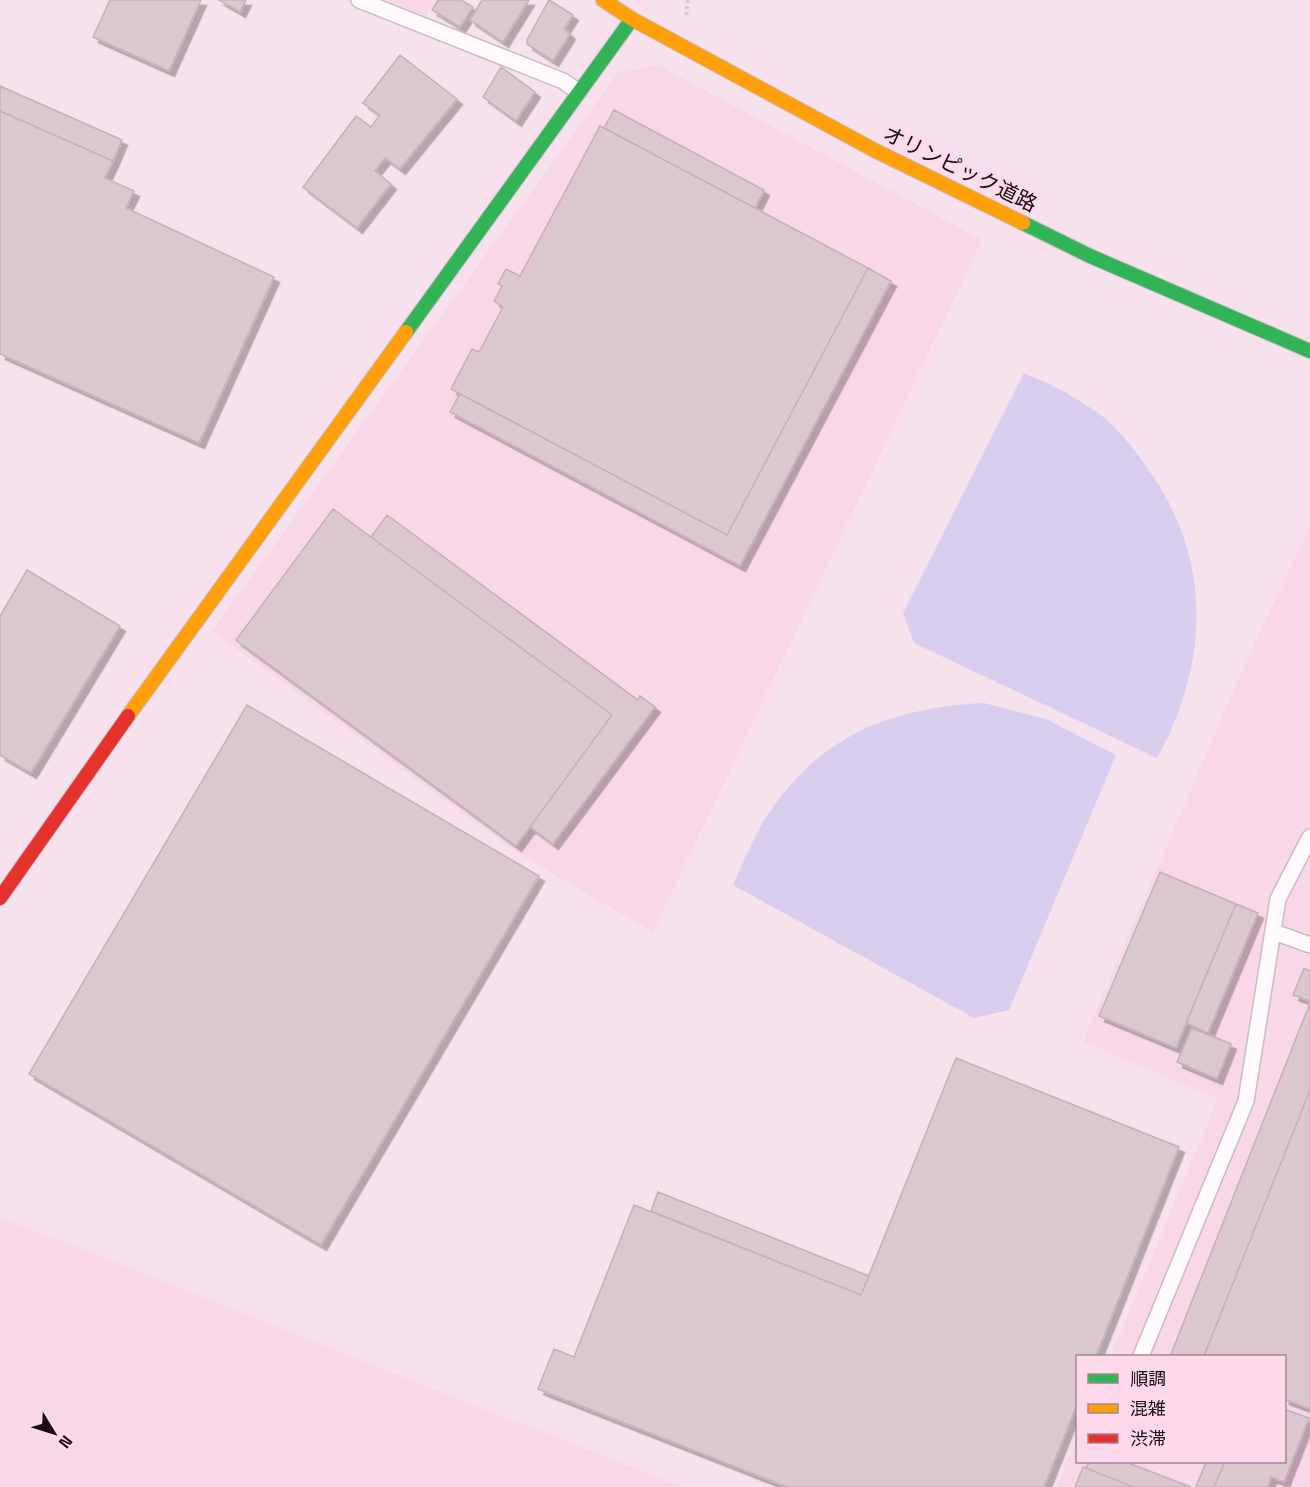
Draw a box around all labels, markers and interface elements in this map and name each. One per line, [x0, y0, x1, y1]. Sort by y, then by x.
street label: オリンピック道路 [879, 120, 1042, 218]
legend [1076, 1355, 1286, 1463]
text: 順調 [1130, 1367, 1166, 1390]
text: 混雑 [1130, 1397, 1166, 1420]
north arrow [24, 1403, 84, 1463]
text: 渋滞 [1130, 1427, 1166, 1450]
text: N [54, 1431, 77, 1453]

